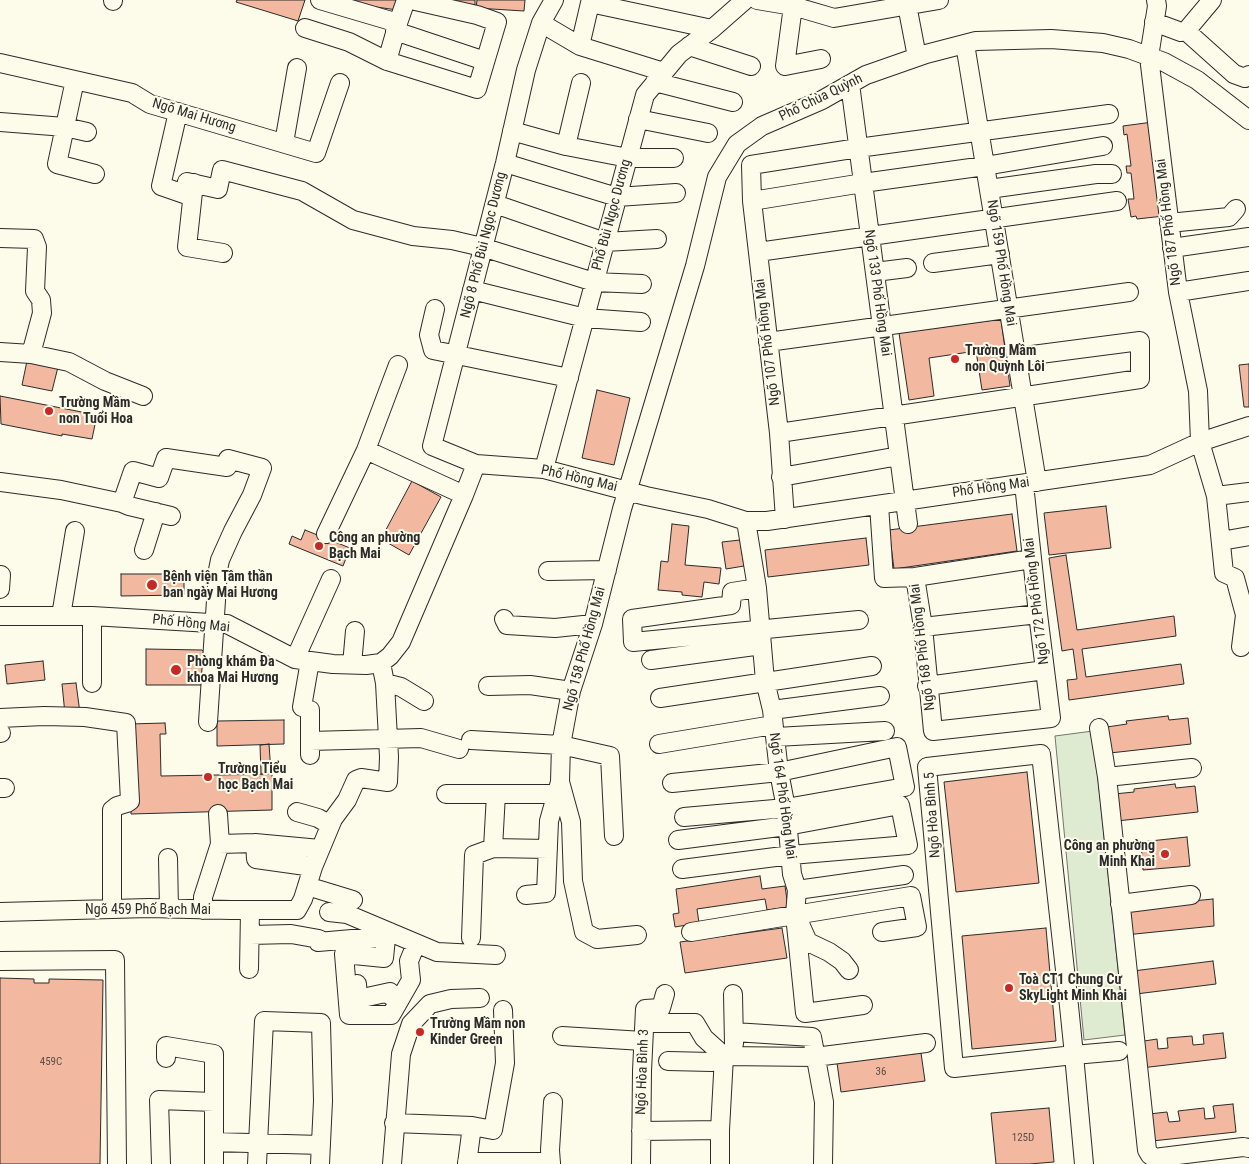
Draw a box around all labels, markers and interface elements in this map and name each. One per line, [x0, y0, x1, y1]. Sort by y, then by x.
street label: Phố Chùa Quỳnh [777, 71, 865, 125]
street label: Ngõ Mai Hương [150, 95, 238, 137]
street label: Phố Bùi Ngọc Dương [589, 158, 635, 272]
street label: Ngõ 187 Phố Hồng Mai [1153, 158, 1185, 286]
street label: Ngõ 8 Phố Bùi Ngọc Dương [458, 170, 510, 320]
street label: Ngõ 159 Phố Hồng Mai [983, 199, 1019, 327]
street label: Ngõ 133 Phố Hồng Mai [860, 229, 894, 357]
street label: Ngõ 107 Phố Hồng Mai [752, 278, 784, 406]
place label: Trường Mầm non Quỳnh Lôi [965, 343, 1045, 376]
marker: Trường Mầm non Quỳnh Lôi [949, 353, 961, 365]
place label: Trường Mầm non Tuổi Hoa [59, 395, 133, 428]
marker: Trường Mầm non Tuổi Hoa [43, 405, 55, 417]
street label: Phố Hồng Mai [539, 462, 619, 496]
street label: Phố Hồng Mai [951, 474, 1031, 502]
place label: Công an phường Bạch Mai [329, 530, 420, 562]
street label: Ngõ 172 Phố Hồng Mai [1021, 537, 1053, 665]
marker: Công an phường Bạch Mai [313, 540, 325, 552]
place label: Bệnh viện Tâm thần ban ngày Mai Hương [163, 569, 278, 602]
marker: Bệnh viện Tâm thần ban ngày Mai Hương [145, 578, 159, 592]
street label: Ngõ 168 Phố Hồng Mai [907, 583, 939, 711]
street label: Ngõ 158 Phố Hồng Mai [560, 585, 610, 713]
street label: Phố Hồng Mai [151, 612, 231, 636]
place label: Phòng khám Đa khoa Mai Hương [187, 654, 279, 686]
marker: Phòng khám Đa khoa Mai Hương [169, 663, 183, 677]
street label: Ngõ 164 Phố Hồng Mai [765, 732, 799, 860]
place label: Trường Tiểu học Bạch Mai [218, 761, 293, 794]
marker: Trường Tiểu học Bạch Mai [202, 771, 214, 783]
street label: Ngõ Hòa Bình 5 [922, 771, 944, 859]
place label: Công an phường Minh Khai [1064, 838, 1155, 870]
marker: Công an phường Minh Khai [1159, 848, 1171, 860]
street label: Ngõ 459 Phố Bạch Mai [85, 902, 211, 918]
place label: Toà CT1 Chung Cư SkyLight Minh Khai [1019, 972, 1127, 1004]
marker: Toà CT1 Chung Cư SkyLight Minh Khai [1003, 982, 1015, 994]
place label: Trường Mầm non Kinder Green [430, 1016, 525, 1048]
marker: Trường Mầm non Kinder Green [414, 1026, 426, 1038]
street label: Ngõ Hòa Bình 3 [633, 1029, 653, 1115]
house number: 459C [40, 1055, 62, 1069]
house number: 36 [876, 1065, 886, 1079]
house number: 125D [1012, 1131, 1034, 1145]

